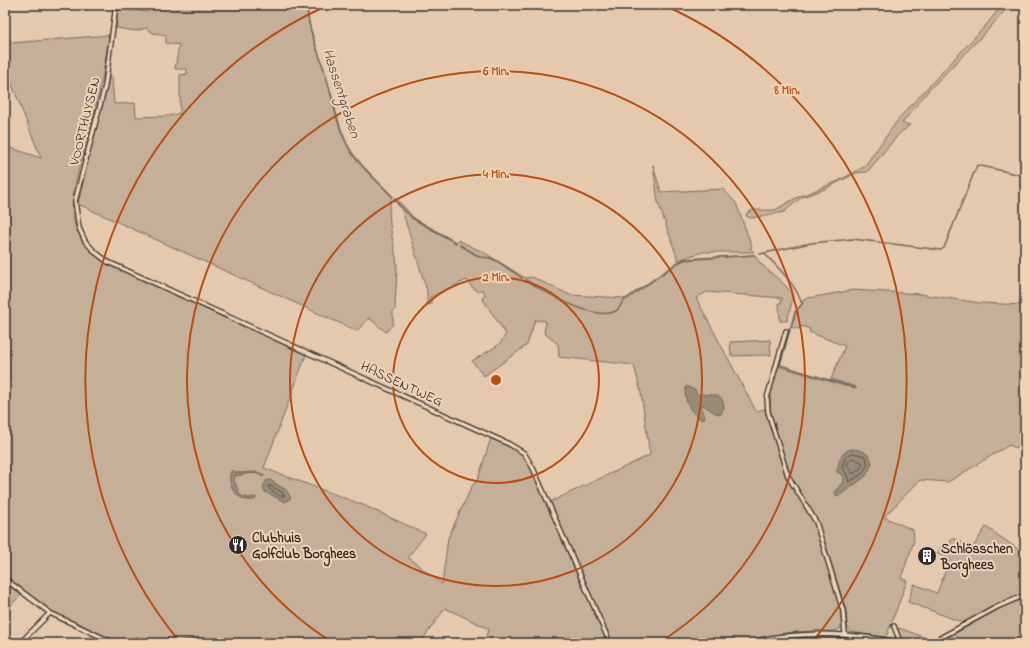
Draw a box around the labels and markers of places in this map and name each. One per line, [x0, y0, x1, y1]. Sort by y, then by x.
centre of rings [489, 373, 503, 387]
place label: Clubhuis Golfclub Borghees [252, 528, 356, 567]
restaurant icon: Clubhuis Golfclub Borghees [227, 534, 249, 556]
place label: Schlösschen Borghees [940, 539, 1013, 578]
building icon: Schlösschen Borghees [916, 545, 938, 567]

